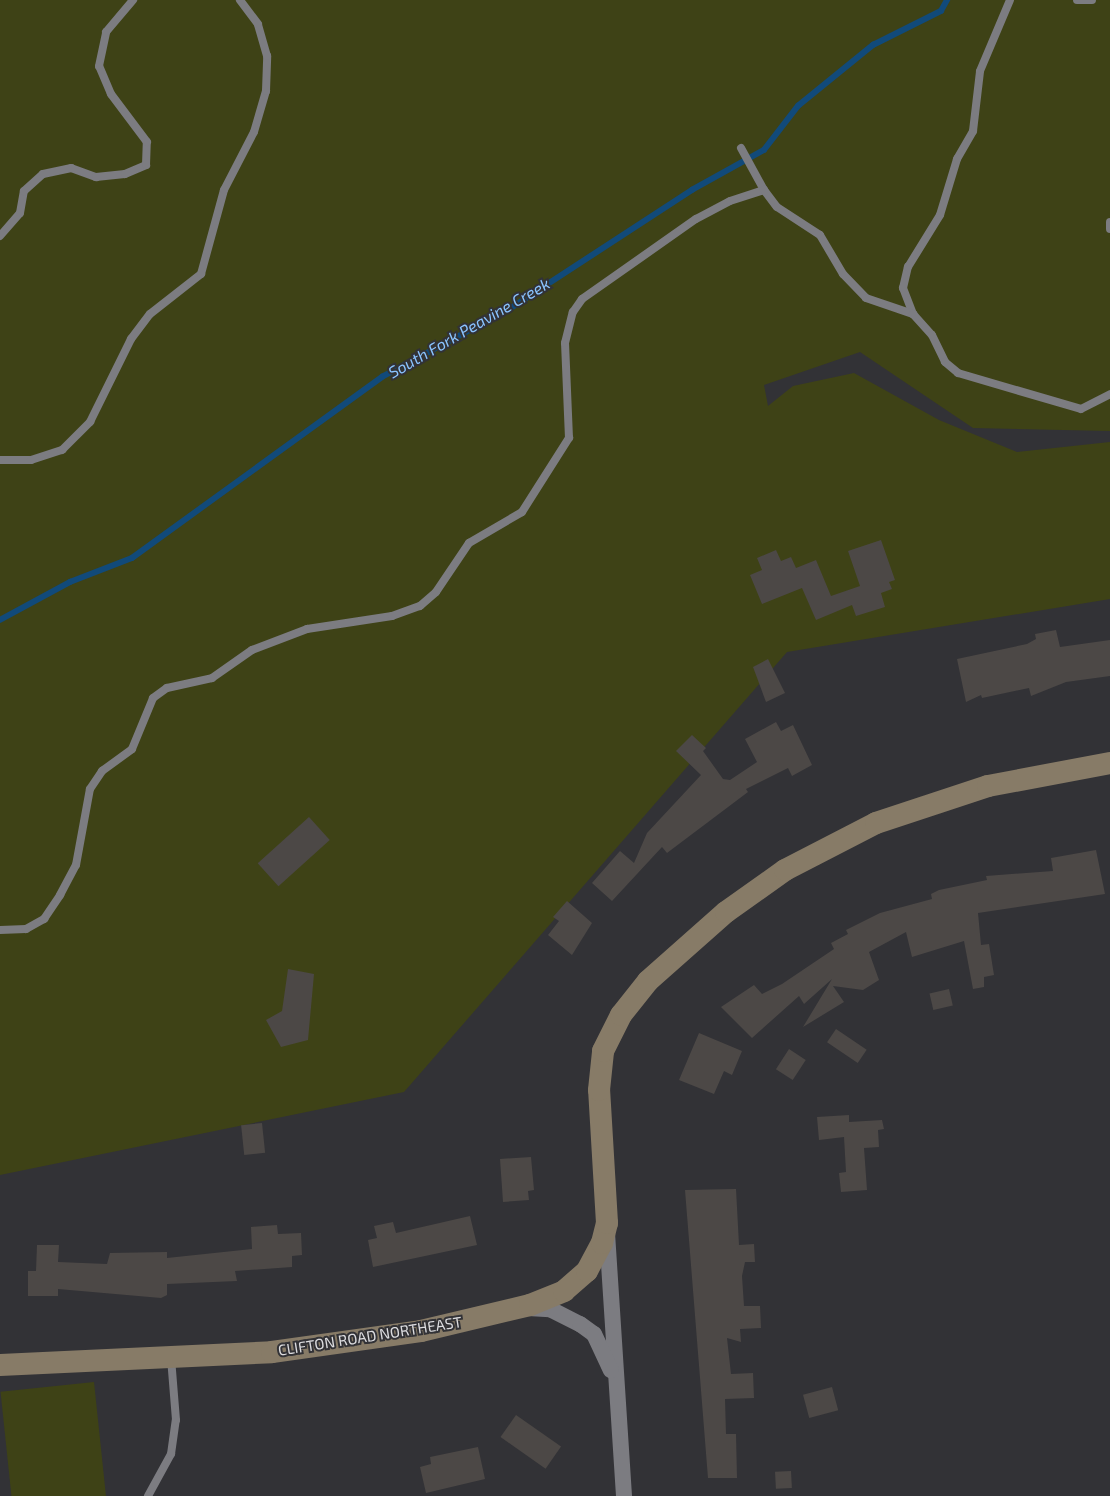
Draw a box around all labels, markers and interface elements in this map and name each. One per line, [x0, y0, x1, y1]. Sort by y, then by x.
water label: South Fork Peavine Creek [385, 274, 553, 382]
street label: CLIFTON ROAD NORTHEAST [277, 1313, 463, 1359]

